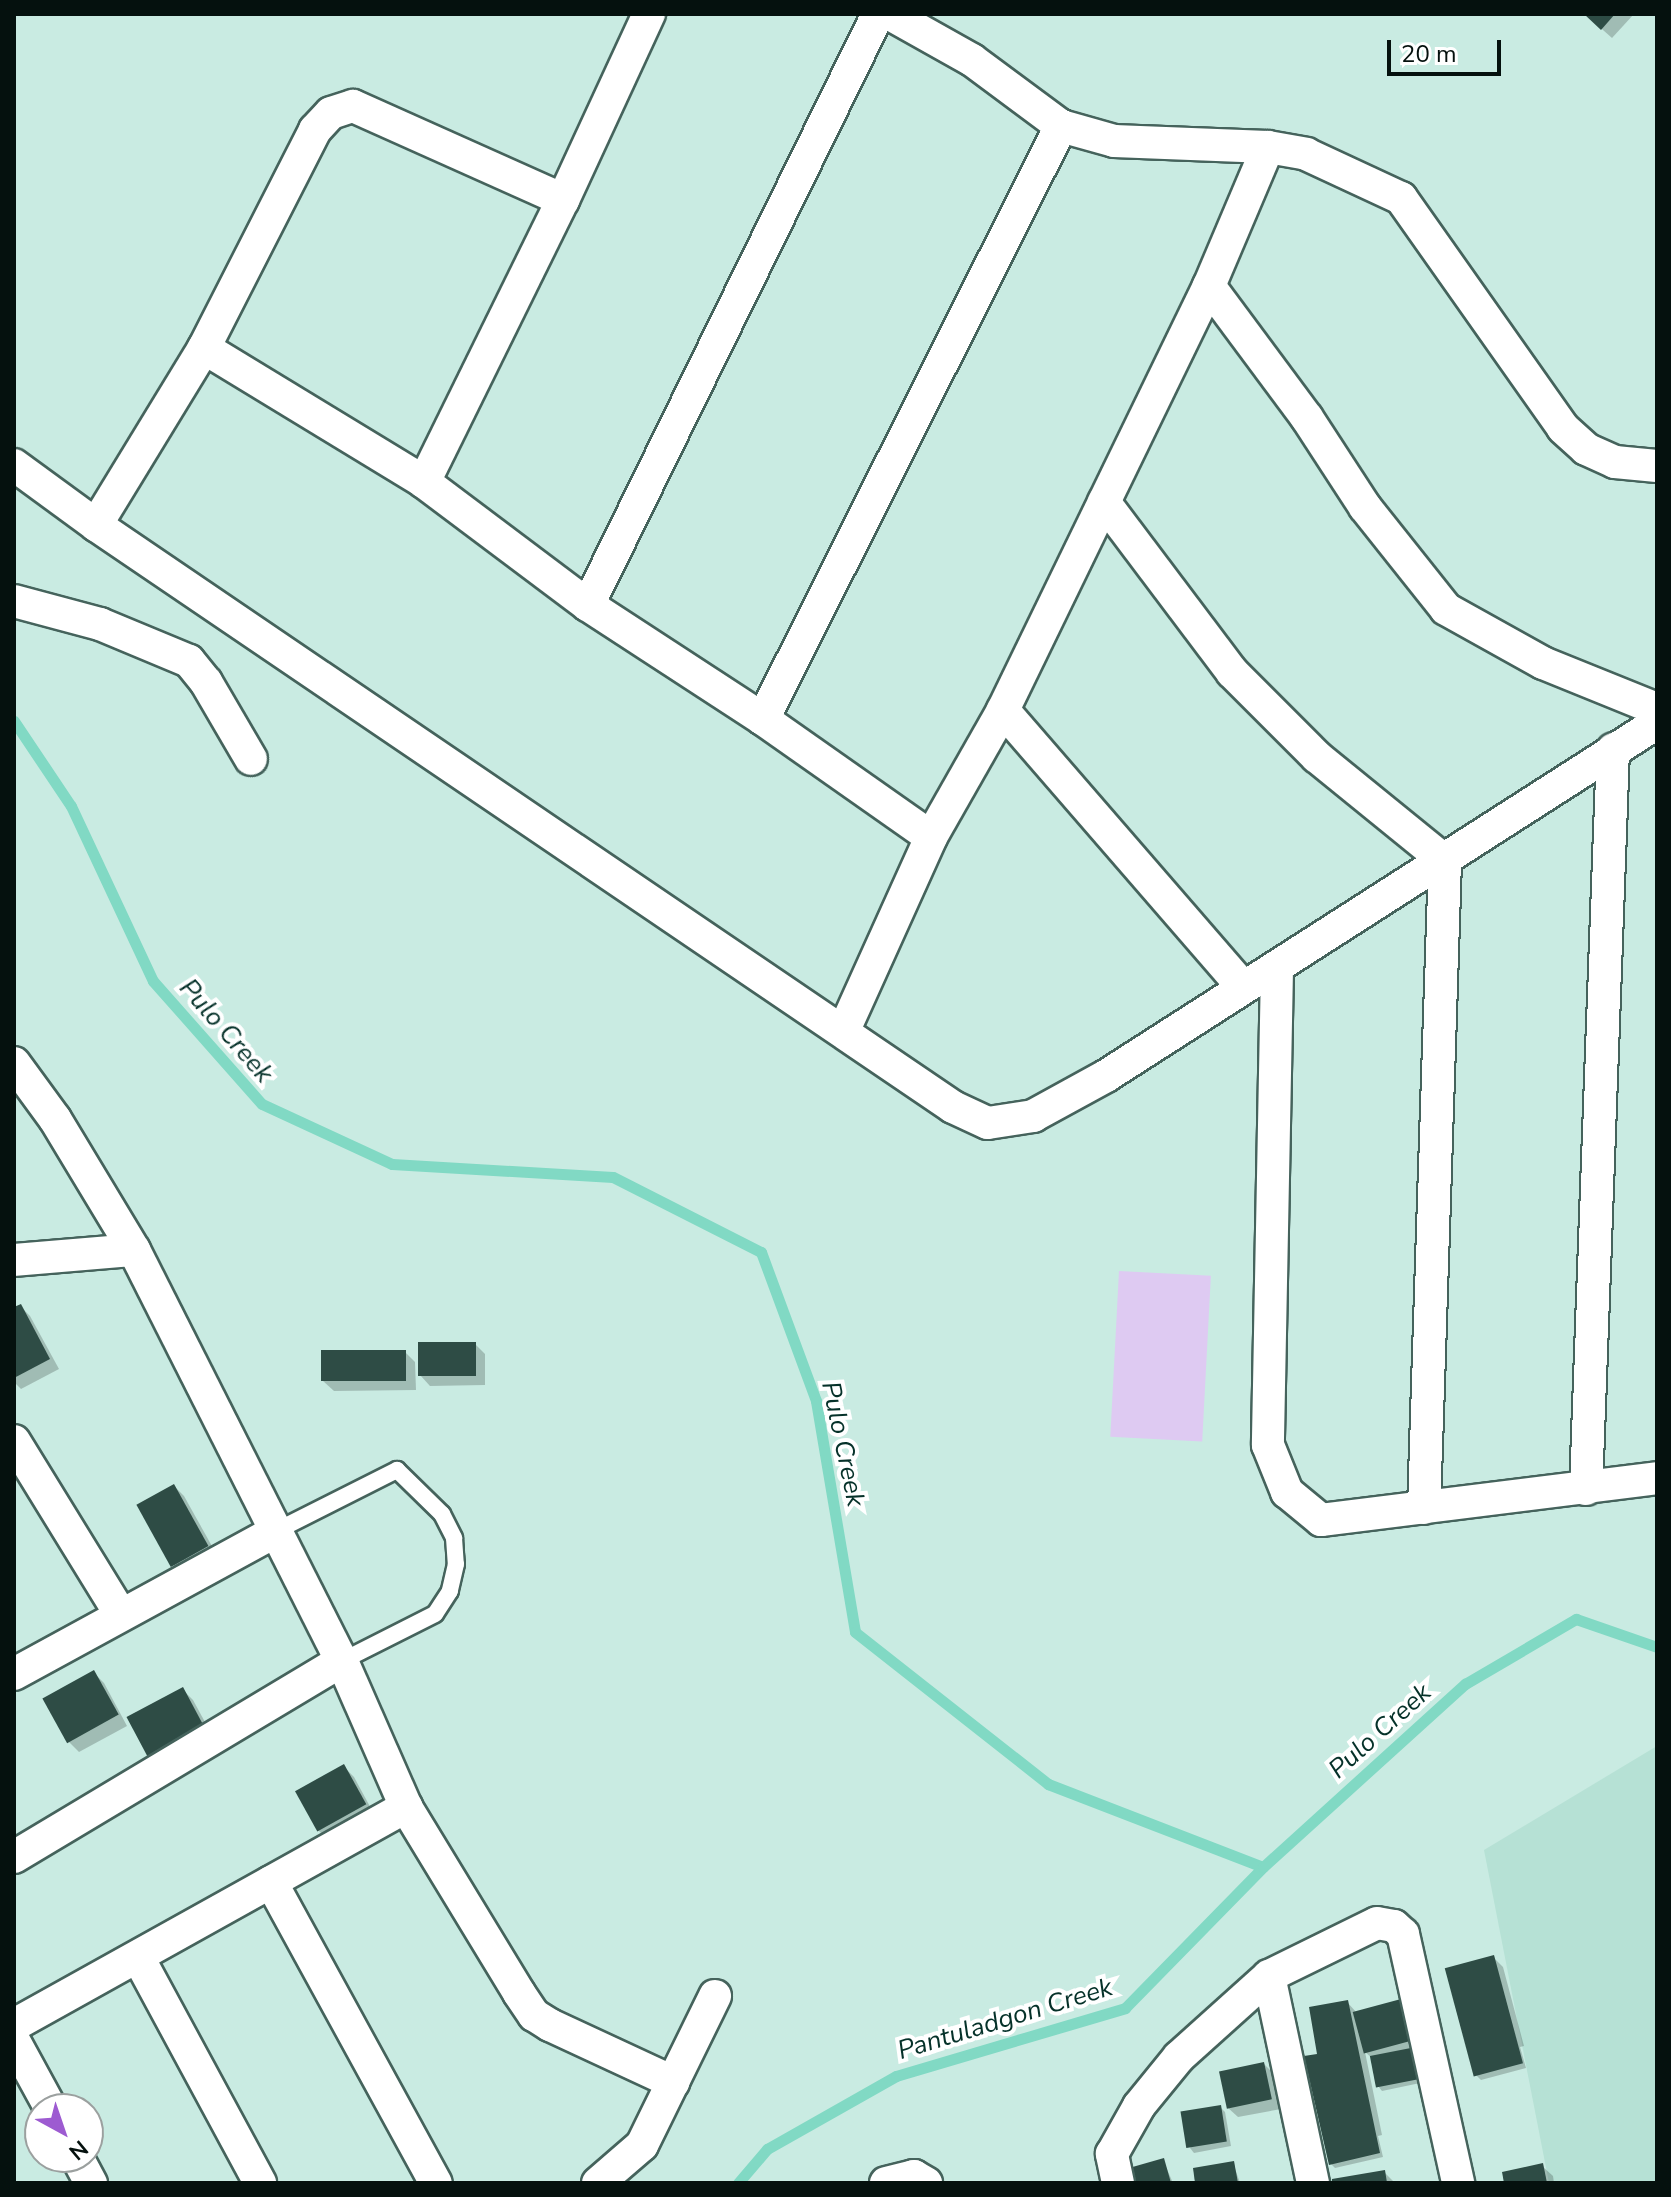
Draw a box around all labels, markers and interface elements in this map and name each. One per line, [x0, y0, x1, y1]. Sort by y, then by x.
scale bar [1391, 24, 1505, 74]
text: 20 m [1401, 38, 1457, 70]
water label: Pulo Creek [173, 973, 279, 1089]
water label: Pulo Creek [815, 1379, 871, 1509]
water label: Pulo Creek [1322, 1677, 1438, 1785]
water label: Pantuladgon Creek [894, 1971, 1116, 2067]
north arrow [24, 2093, 104, 2173]
text: N [62, 2133, 94, 2167]

